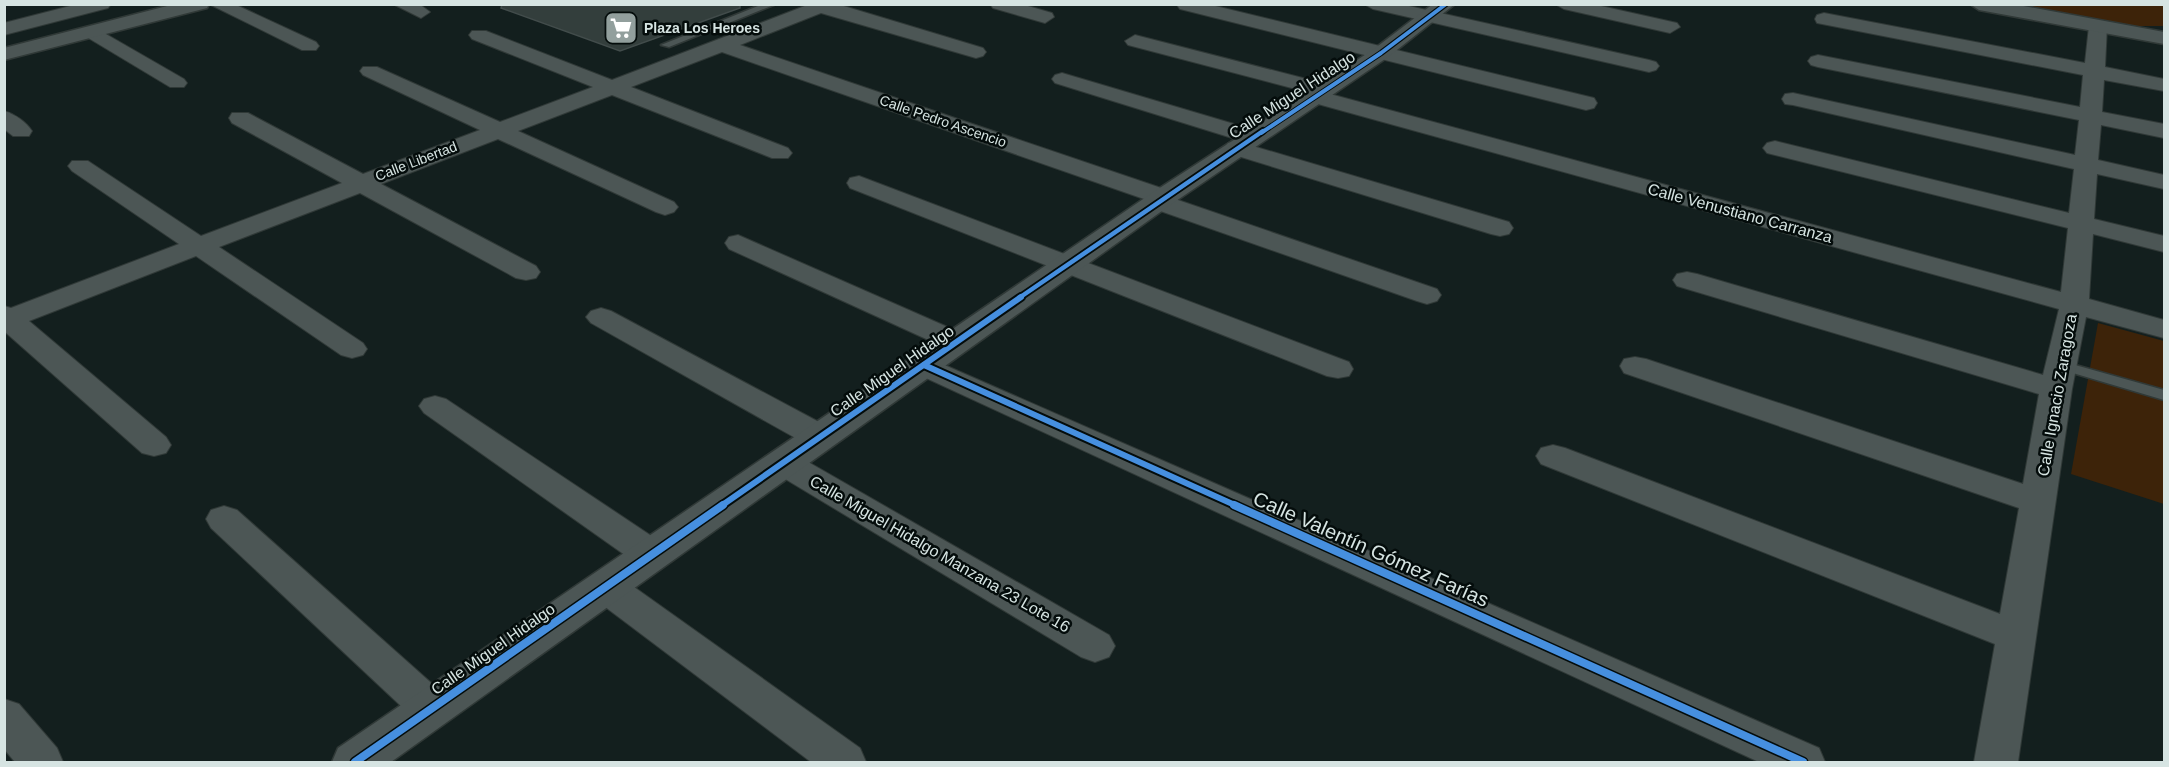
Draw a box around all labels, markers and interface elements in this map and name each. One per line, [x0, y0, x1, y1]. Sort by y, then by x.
supermarket icon: Plaza Los Heroes [603, 10, 639, 46]
place label: Plaza Los Heroes [644, 20, 760, 36]
street label: Calle Miguel Hidalgo [1226, 48, 1358, 142]
street label: Calle Pedro Ascencio [877, 92, 1009, 150]
street label: Calle Libertad [373, 138, 459, 184]
street label: Calle Venustiano Carranza [1646, 180, 1834, 246]
street label: Calle Ignacio Zaragoza [2034, 312, 2080, 477]
street label: Calle Miguel Hidalgo [827, 322, 957, 420]
street label: Calle Miguel Hidalgo Manzana 23 Lote 16 [807, 472, 1073, 636]
street label: Calle Valentín Gómez Farías [1250, 487, 1492, 611]
street label: Calle Miguel Hidalgo [428, 600, 558, 698]

